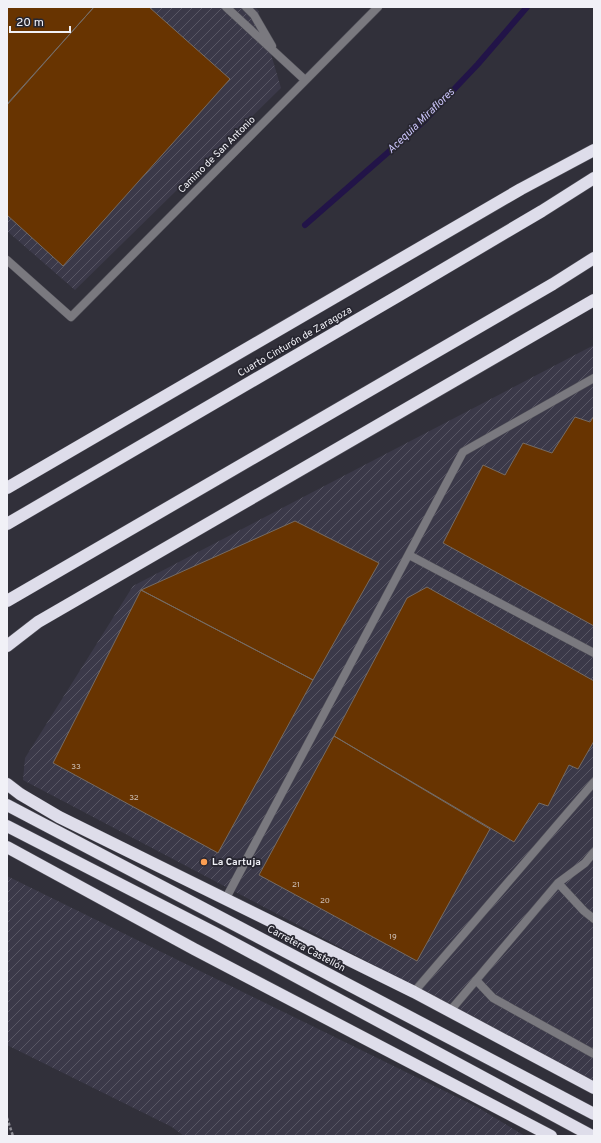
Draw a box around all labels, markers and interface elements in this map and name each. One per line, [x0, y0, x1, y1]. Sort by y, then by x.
scale bar [10, 8, 70, 34]
text: 20 m [16, 15, 44, 31]
water label: Acequia Miraflores [384, 85, 458, 157]
street label: Camino de San Antonio [176, 113, 259, 196]
street label: Cuarto Cinturón de Zaragoza [236, 304, 354, 380]
house number: 33 [71, 762, 81, 772]
house number: 32 [129, 793, 139, 803]
place label: La Cartuja [212, 856, 261, 869]
marker: La Cartuja [199, 857, 209, 867]
house number: 21 [292, 880, 300, 890]
house number: 20 [320, 896, 330, 906]
street label: Carretera Castellón [265, 923, 347, 975]
house number: 19 [389, 932, 397, 942]

